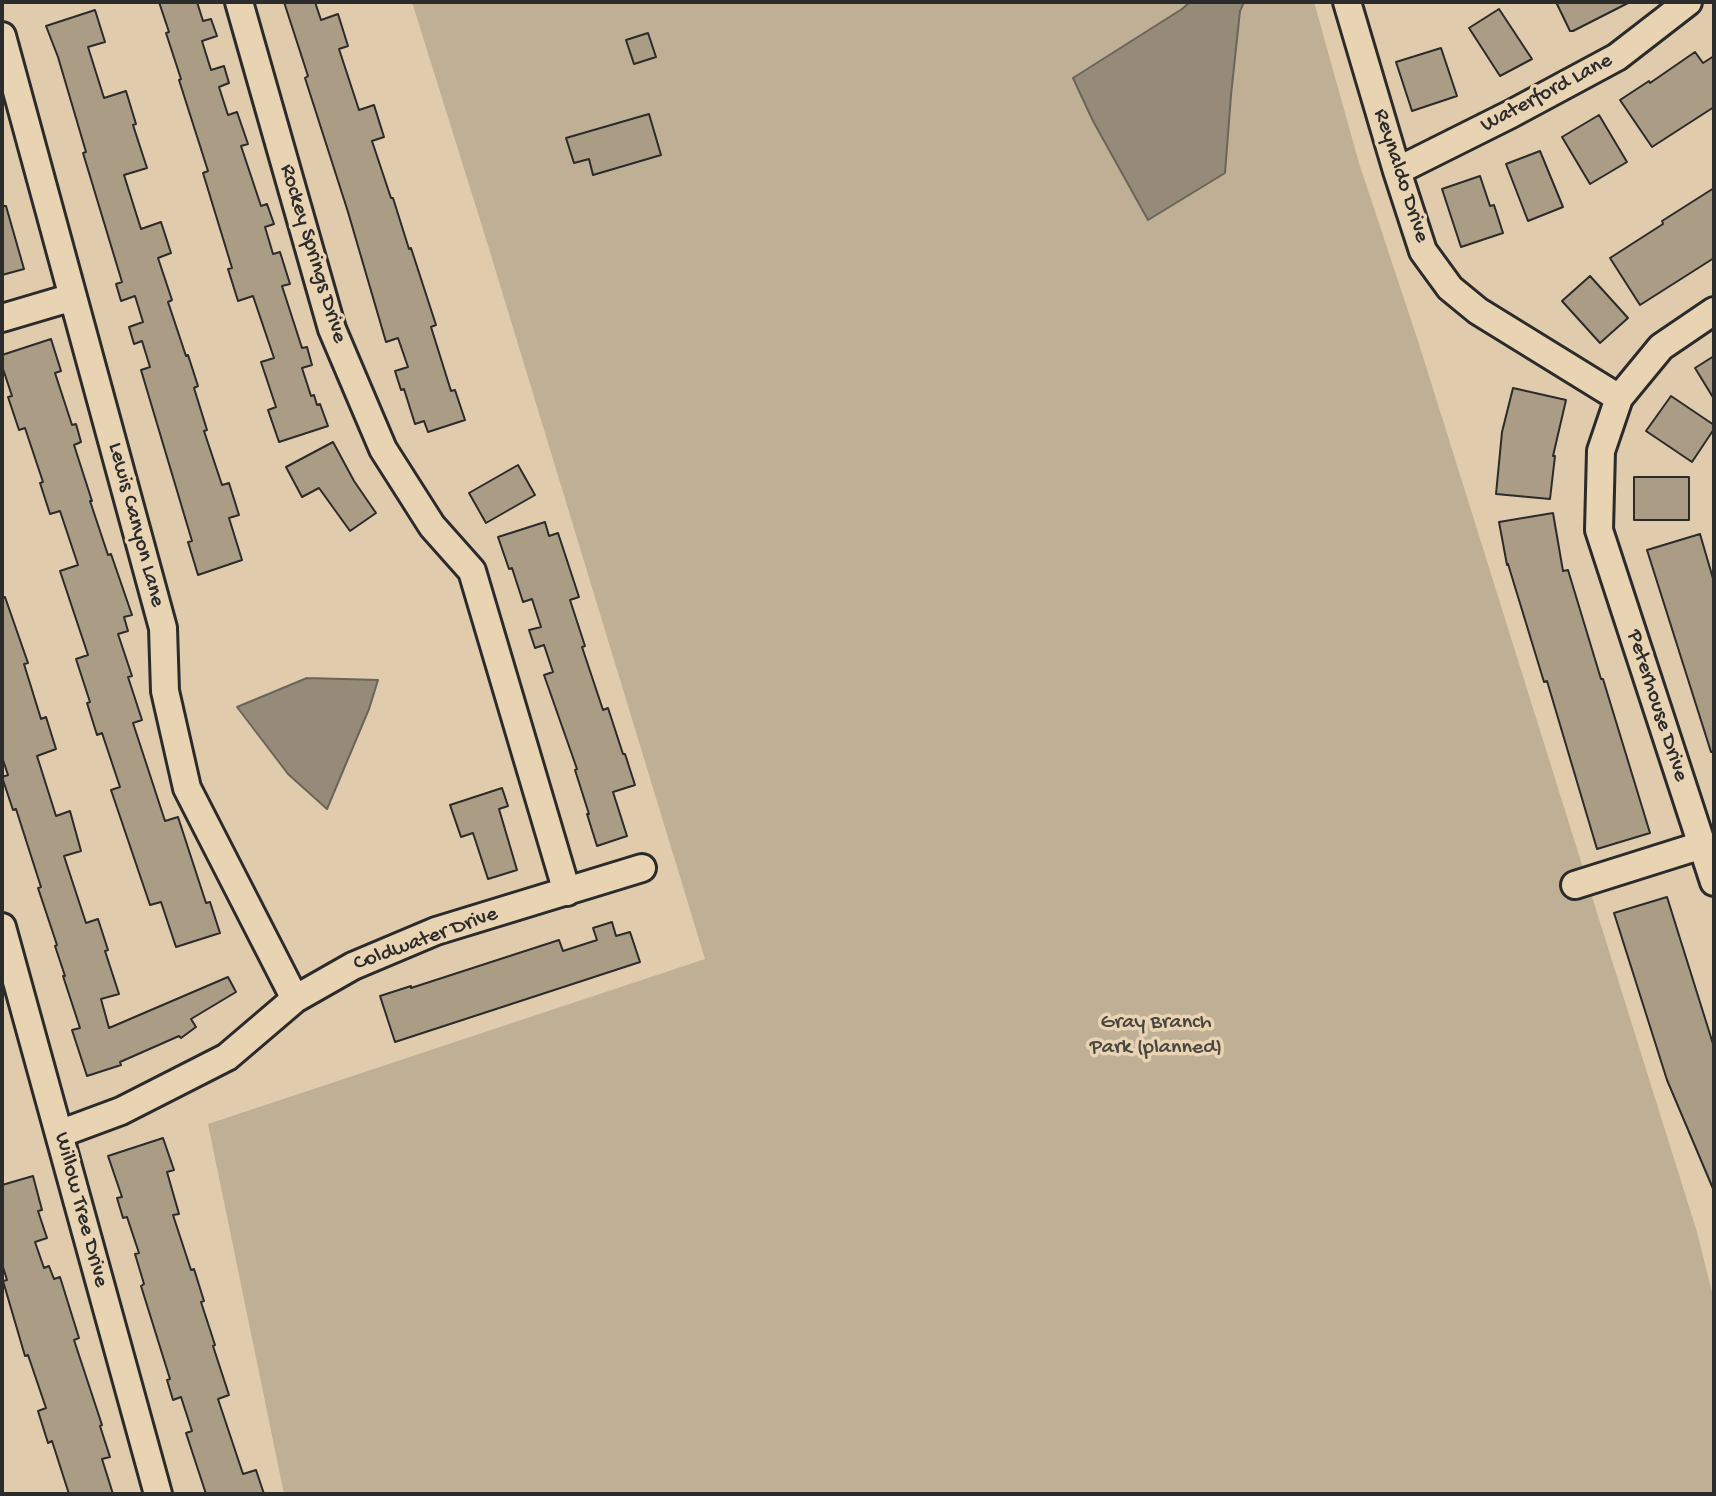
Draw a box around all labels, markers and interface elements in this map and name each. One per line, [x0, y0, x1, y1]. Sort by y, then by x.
street label: Waterford Lane [1477, 48, 1617, 140]
street label: Reynaldo Drive [1366, 106, 1434, 246]
street label: Rockey Springs Drive [272, 161, 352, 347]
street label: Lewis Canyon Lane [100, 440, 170, 610]
street label: Peterhouse Drive [1619, 627, 1693, 785]
street label: Coldwater Drive [350, 902, 502, 978]
park label: Gray Branch Park (planned) [1090, 1011, 1222, 1062]
street label: Willow Tree Drive [47, 1130, 113, 1290]

